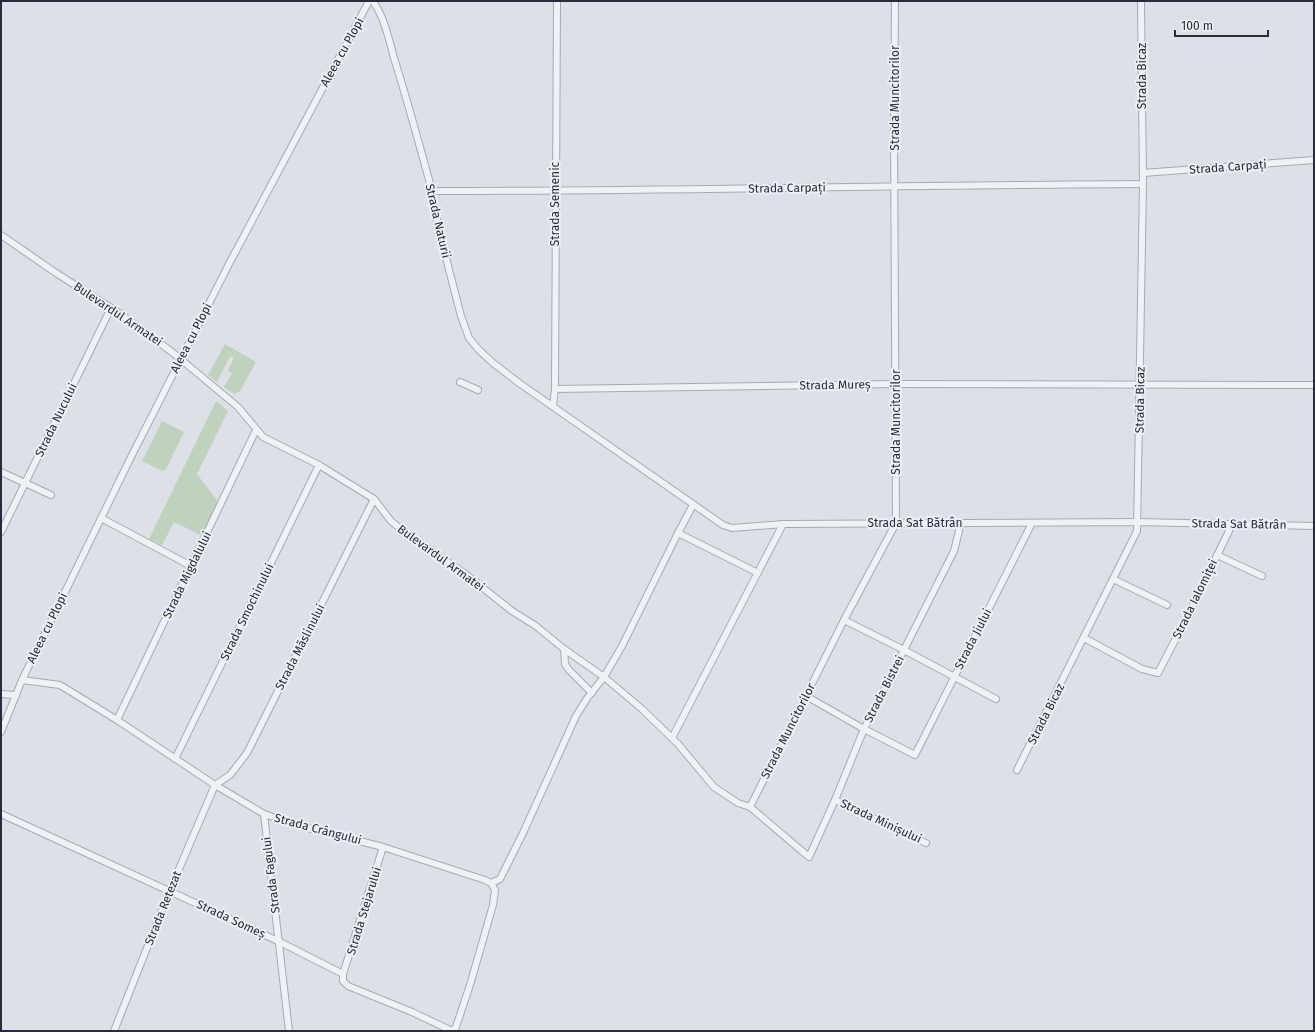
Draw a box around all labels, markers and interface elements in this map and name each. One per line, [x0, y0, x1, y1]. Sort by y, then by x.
scale bar [1175, 12, 1268, 38]
street label: Aleea cu Plopi [317, 15, 367, 89]
text: 100 m [1181, 19, 1213, 33]
street label: Strada Bicaz [1135, 43, 1149, 109]
street label: Strada Muncitorilor [888, 45, 902, 151]
street label: Strada Carpați [1189, 157, 1267, 178]
street label: Strada Semenic [548, 161, 562, 246]
street label: Strada Carpați [748, 180, 826, 197]
street label: Strada Naturii [423, 182, 453, 260]
street label: Bulevardul Armatei [71, 279, 165, 349]
street label: Aleea cu Plopi [167, 301, 215, 375]
street label: Strada Bicaz [1132, 367, 1148, 433]
street label: Strada Muncitorilor [889, 369, 903, 475]
street label: Strada Mureș [799, 377, 871, 394]
street label: Strada Nucului [32, 381, 80, 459]
street label: Strada Sat Bătrân [867, 516, 963, 530]
street label: Strada Sat Bătrân [1191, 516, 1287, 532]
street label: Bulevardul Armatei [395, 522, 487, 594]
street label: Strada Migdalului [160, 529, 214, 621]
street label: Strada Ialomiței [1170, 557, 1221, 641]
street label: Strada Smochinului [217, 561, 277, 663]
street label: Aleea cu Plopi [24, 591, 70, 665]
street label: Strada Măslinului [272, 602, 328, 692]
street label: Strada Jiului [952, 606, 994, 672]
street label: Strada Bistrei [861, 653, 907, 725]
street label: Strada Muncitorilor [758, 681, 818, 781]
street label: Strada Bicaz [1025, 681, 1067, 747]
street label: Strada Minișului [838, 796, 924, 847]
street label: Strada Crângului [273, 811, 363, 847]
street label: Strada Fagului [259, 836, 283, 914]
street label: Strada Stejarului [344, 865, 384, 957]
street label: Strada Retezat [142, 868, 184, 947]
street label: Strada Someș [194, 897, 268, 942]

